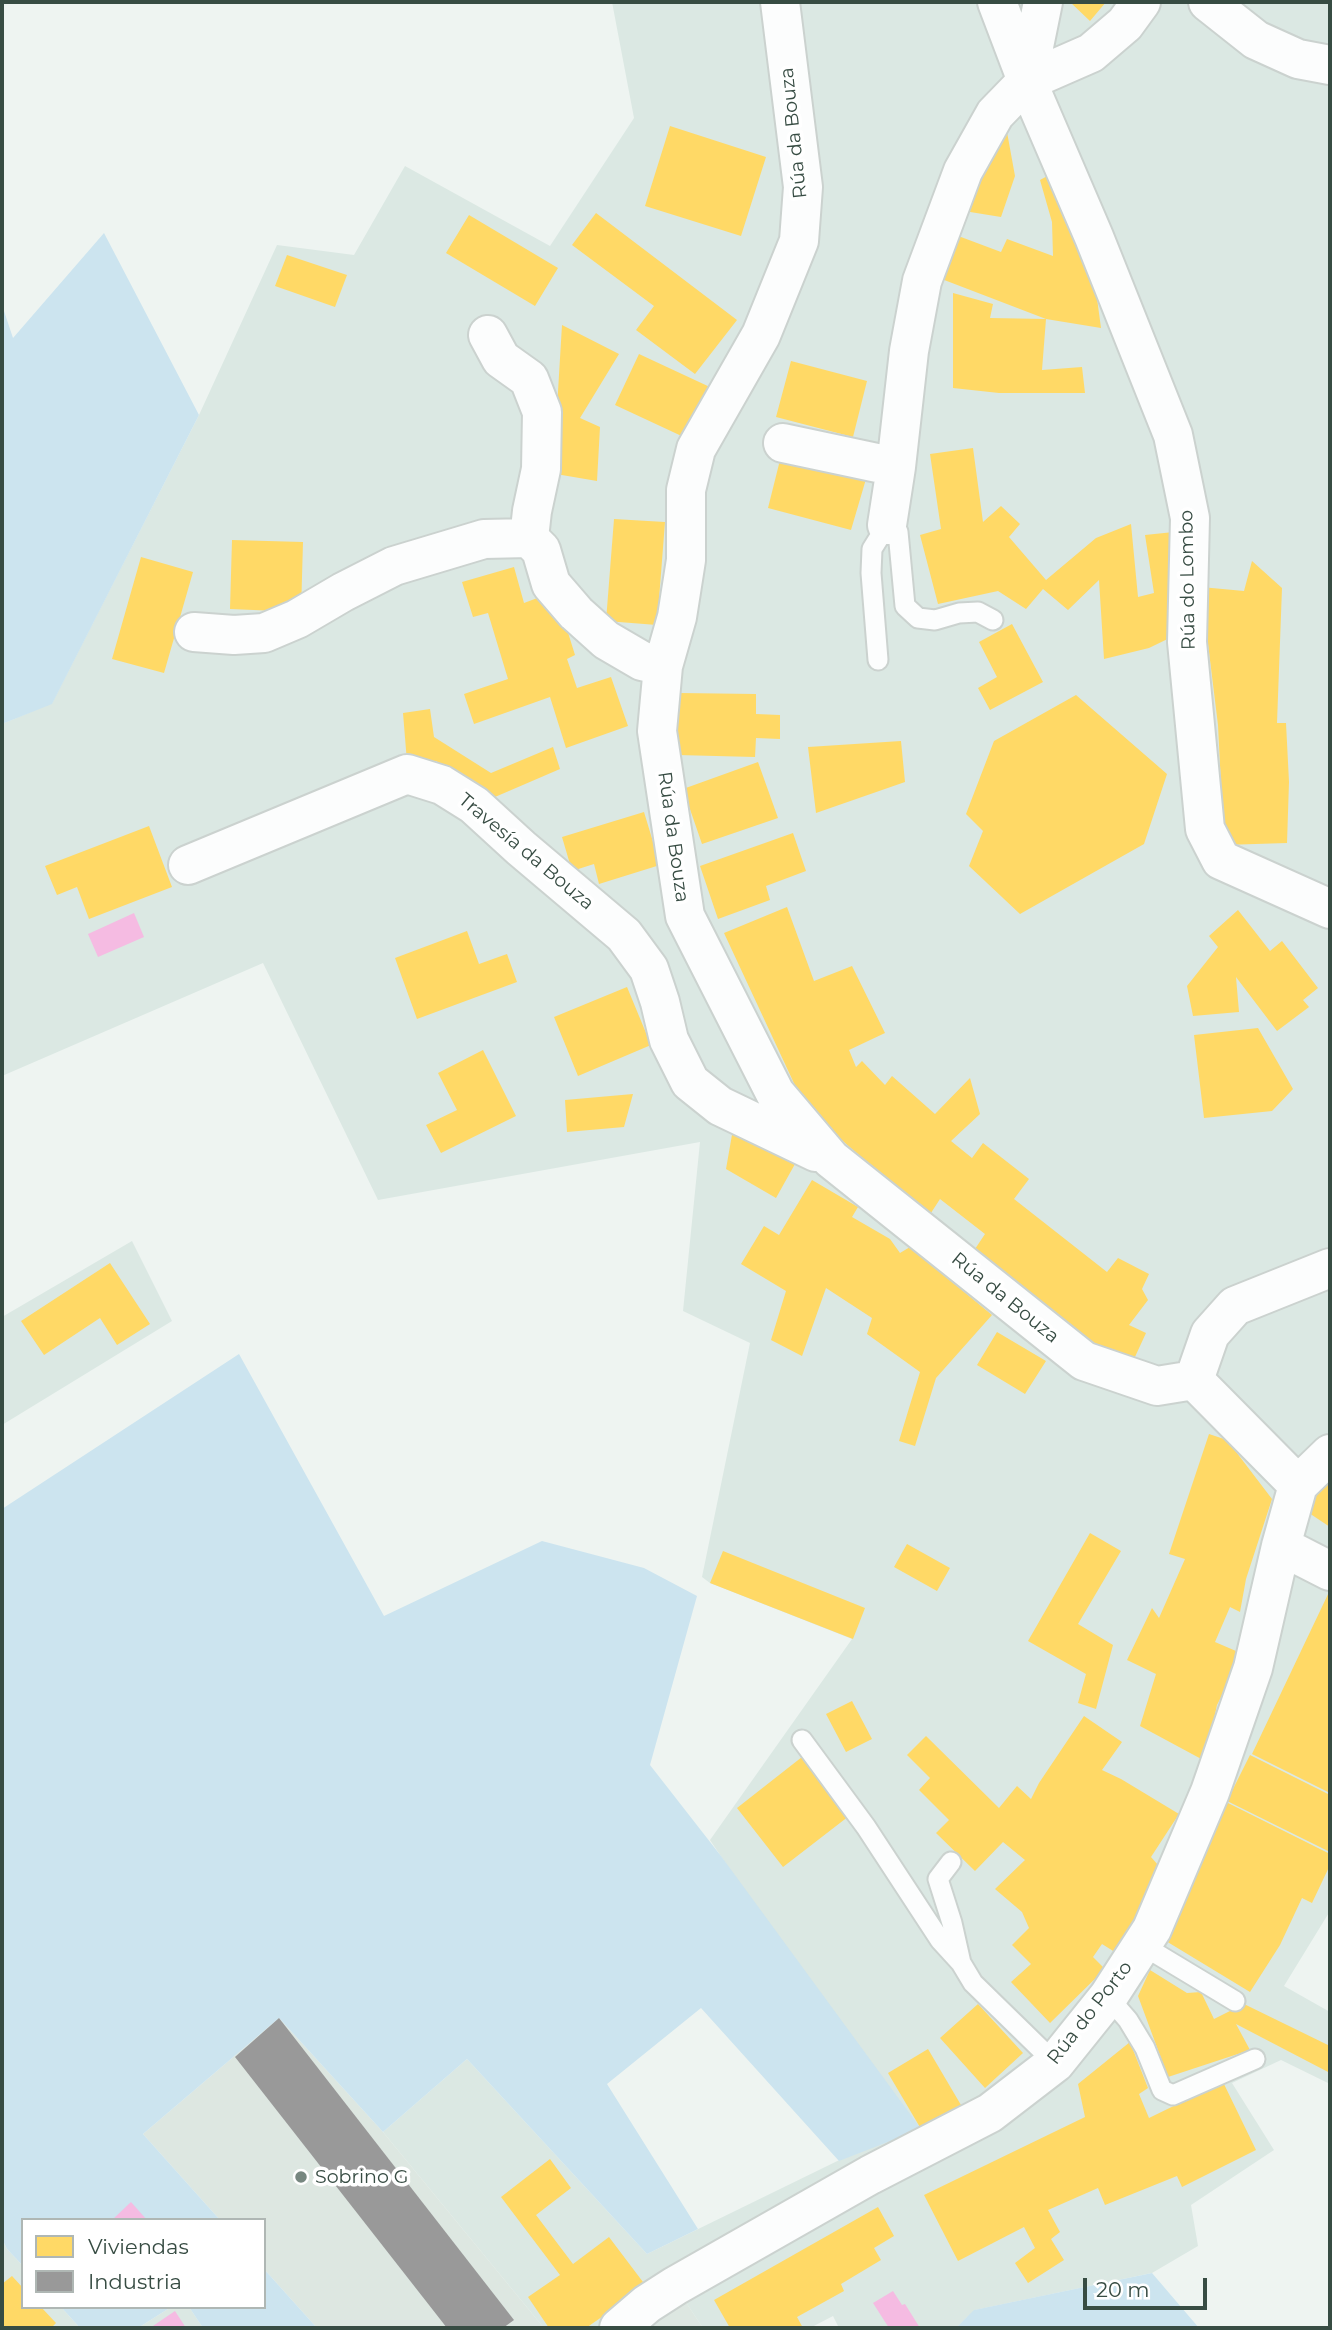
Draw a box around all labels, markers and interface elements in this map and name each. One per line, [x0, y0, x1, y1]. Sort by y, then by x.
street label: Rúa da Bouza [776, 66, 812, 200]
street label: Rúa do Lombo [1175, 510, 1201, 650]
street label: Rúa da Bouza [653, 770, 693, 904]
street label: Travesía da Bouza [454, 789, 598, 915]
street label: Rúa da Bouza [947, 1248, 1063, 1348]
street label: Rúa do Porto [1043, 1957, 1137, 2069]
place label: Sobrino G [315, 2166, 408, 2188]
marker: Sobrino G [293, 2169, 309, 2185]
legend [21, 2218, 266, 2309]
text: Viviendas [88, 2234, 189, 2259]
scale bar [1087, 2264, 1211, 2308]
text: Industria [88, 2269, 182, 2294]
text: 20 m [1096, 2277, 1150, 2302]

